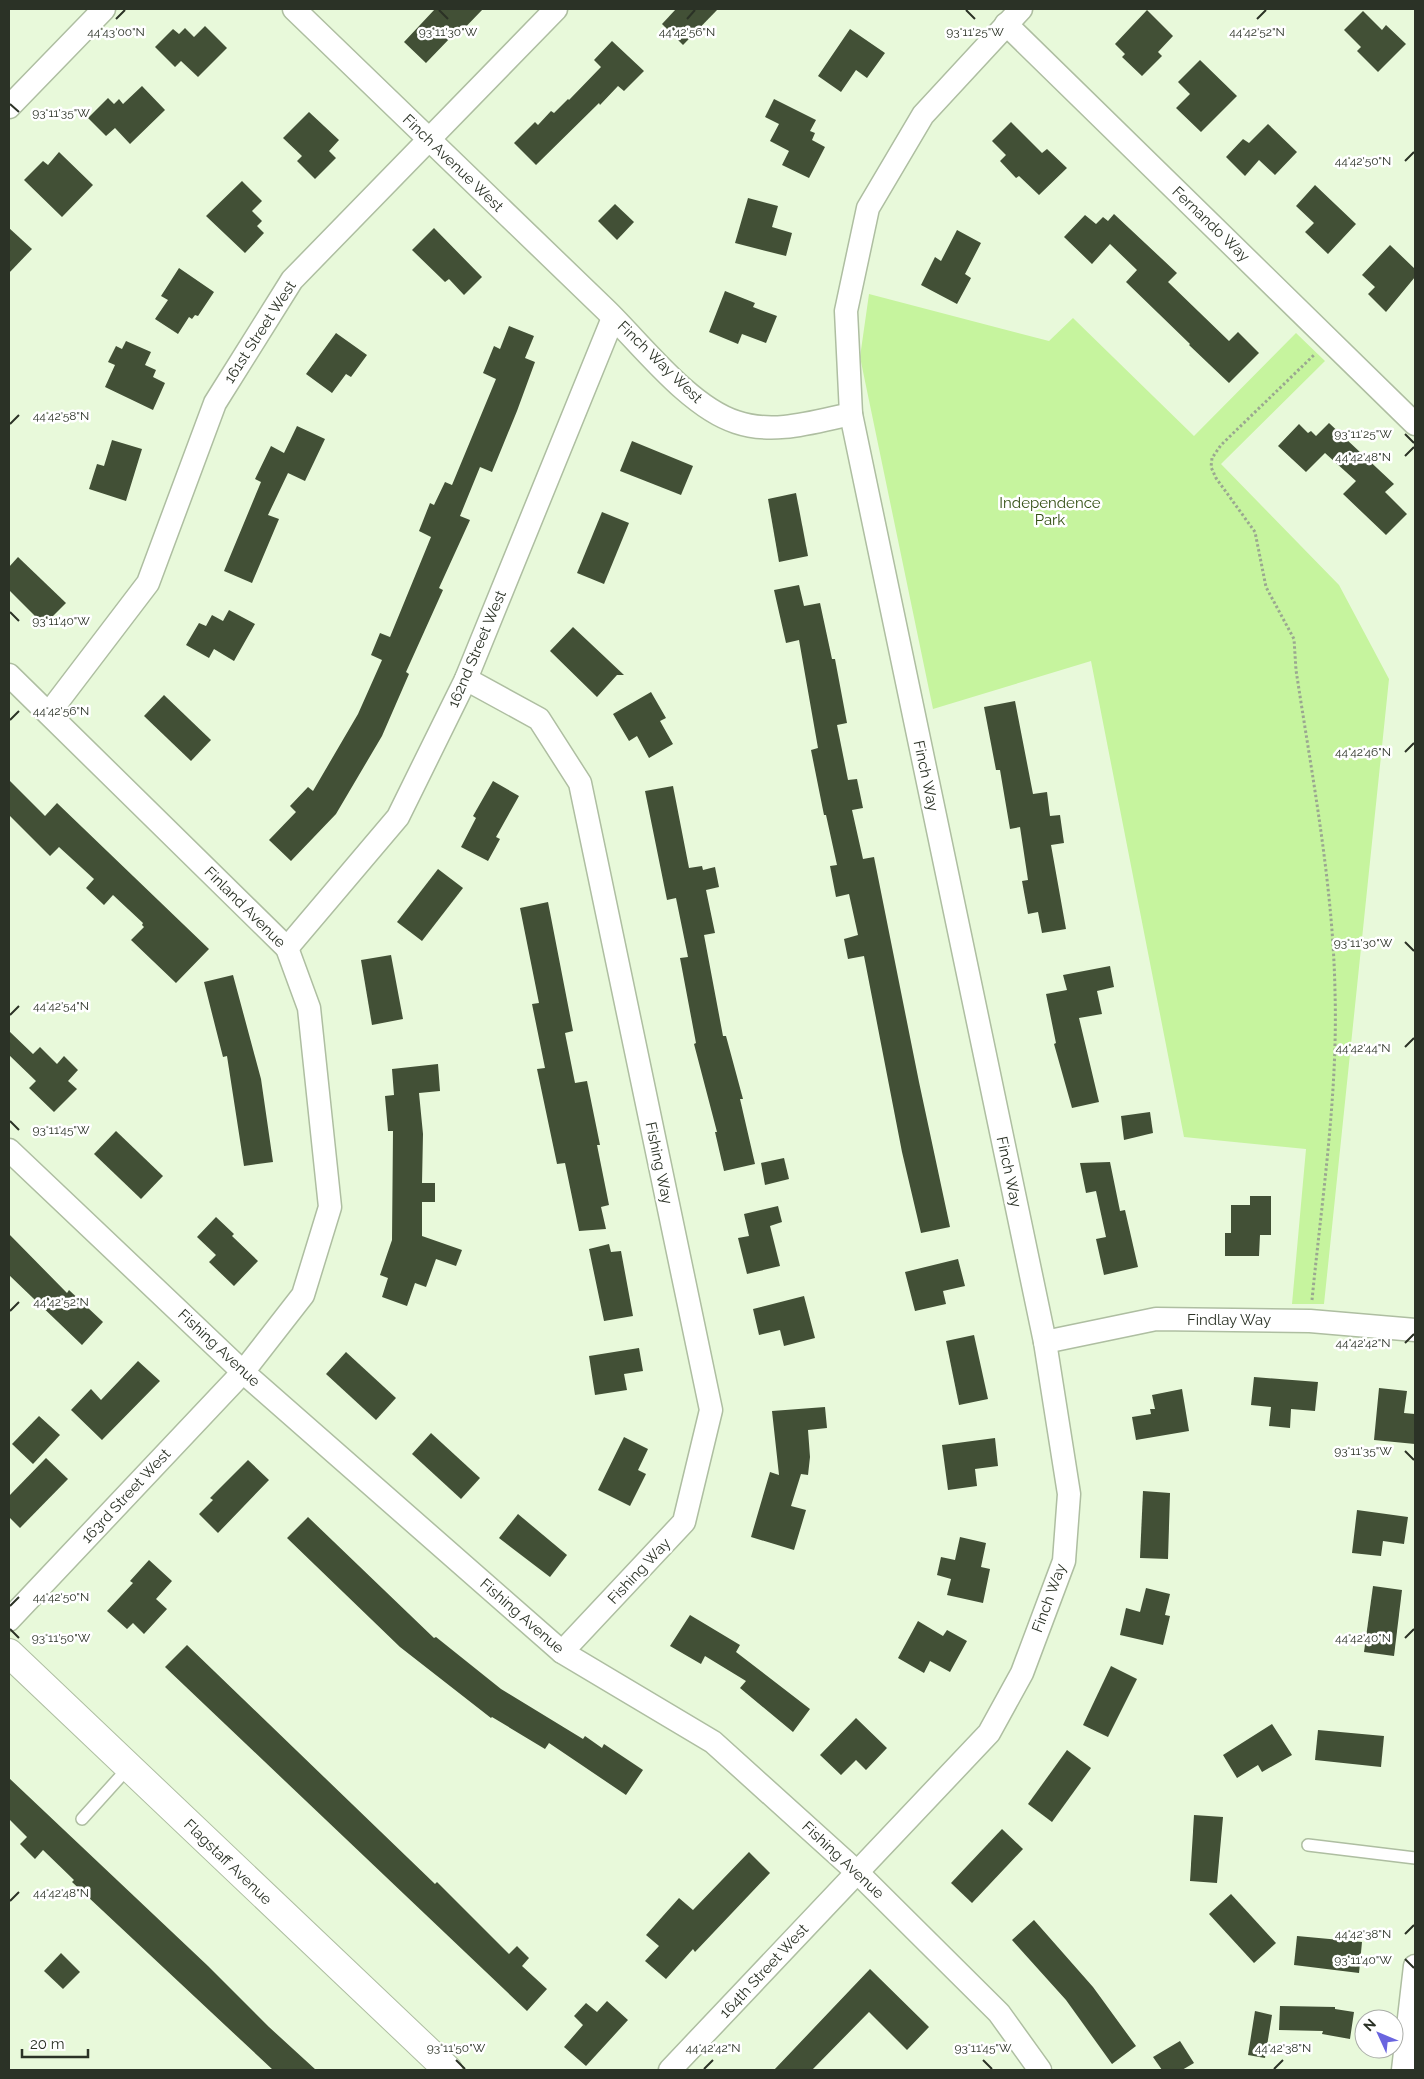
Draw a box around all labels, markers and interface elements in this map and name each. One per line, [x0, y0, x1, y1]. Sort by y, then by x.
text: 44°43'00"N [87, 25, 145, 39]
text: 93°11'30"W [419, 25, 478, 39]
text: 44°42'56"N [659, 25, 715, 39]
text: 93°11'25"W [946, 25, 1004, 39]
text: 44°42'52"N [1229, 25, 1285, 39]
text: 93°11'35"W [32, 106, 90, 120]
street label: Finch Avenue West [399, 110, 507, 216]
text: 44°42'50"N [1335, 154, 1391, 168]
street label: Fernando Way [1169, 183, 1253, 265]
street label: 161st Street West [220, 277, 300, 387]
street label: Finch Way West [614, 317, 706, 407]
text: 44°42'58"N [33, 409, 89, 423]
text: 93°11'25"W [1334, 427, 1392, 441]
text: 44°42'48"N [1335, 450, 1391, 464]
park label: Independence Park [999, 494, 1101, 529]
street label: 162nd Street West [444, 588, 510, 710]
text: 93°11'40"W [32, 614, 90, 628]
text: 44°42'56"N [33, 704, 89, 718]
street label: Finch Way [910, 739, 942, 813]
text: 44°42'46"N [1335, 745, 1391, 759]
street label: Finland Avenue [201, 863, 289, 951]
text: 93°11'30"W [1334, 936, 1393, 950]
text: 44°42'54"N [33, 999, 89, 1013]
text: 44°42'44"N [1335, 1041, 1391, 1055]
street label: Fishing Way [642, 1120, 676, 1206]
text: 93°11'45"W [33, 1123, 90, 1137]
street label: Finch Way [993, 1135, 1025, 1209]
text: 44°42'52"N [33, 1295, 89, 1309]
street label: Fishing Avenue [174, 1305, 264, 1391]
street label: Findlay Way [1187, 1311, 1271, 1329]
text: 44°42'42"N [1336, 1336, 1390, 1350]
text: 93°11'35"W [1334, 1444, 1392, 1458]
street label: 163rd Street West [78, 1445, 174, 1547]
street label: Fishing Way [604, 1534, 674, 1608]
street label: Finch Way [1028, 1561, 1070, 1635]
street label: Fishing Avenue [476, 1575, 568, 1657]
text: 44°42'50"N [33, 1590, 89, 1604]
text: 93°11'50"W [32, 1631, 91, 1645]
text: 44°42'40"N [1335, 1631, 1391, 1645]
street label: Flagstaff Avenue [180, 1816, 276, 1909]
street label: Fishing Avenue [798, 1817, 888, 1903]
text: 44°42'48"N [33, 1886, 89, 1900]
street label: 164th Street West [716, 1920, 812, 2022]
text: 44°42'38"N [1335, 1927, 1391, 1941]
text: 93°11'40"W [1334, 1953, 1392, 1967]
north arrow [1354, 2009, 1404, 2059]
text: N [1360, 2016, 1379, 2034]
scale bar [22, 2026, 89, 2058]
text: 20 m [30, 2035, 65, 2053]
text: 93°11'50"W [427, 2041, 486, 2055]
text: 44°42'42"N [686, 2041, 740, 2055]
text: 93°11'45"W [955, 2041, 1012, 2055]
text: 44°42'38"N [1255, 2041, 1311, 2055]

